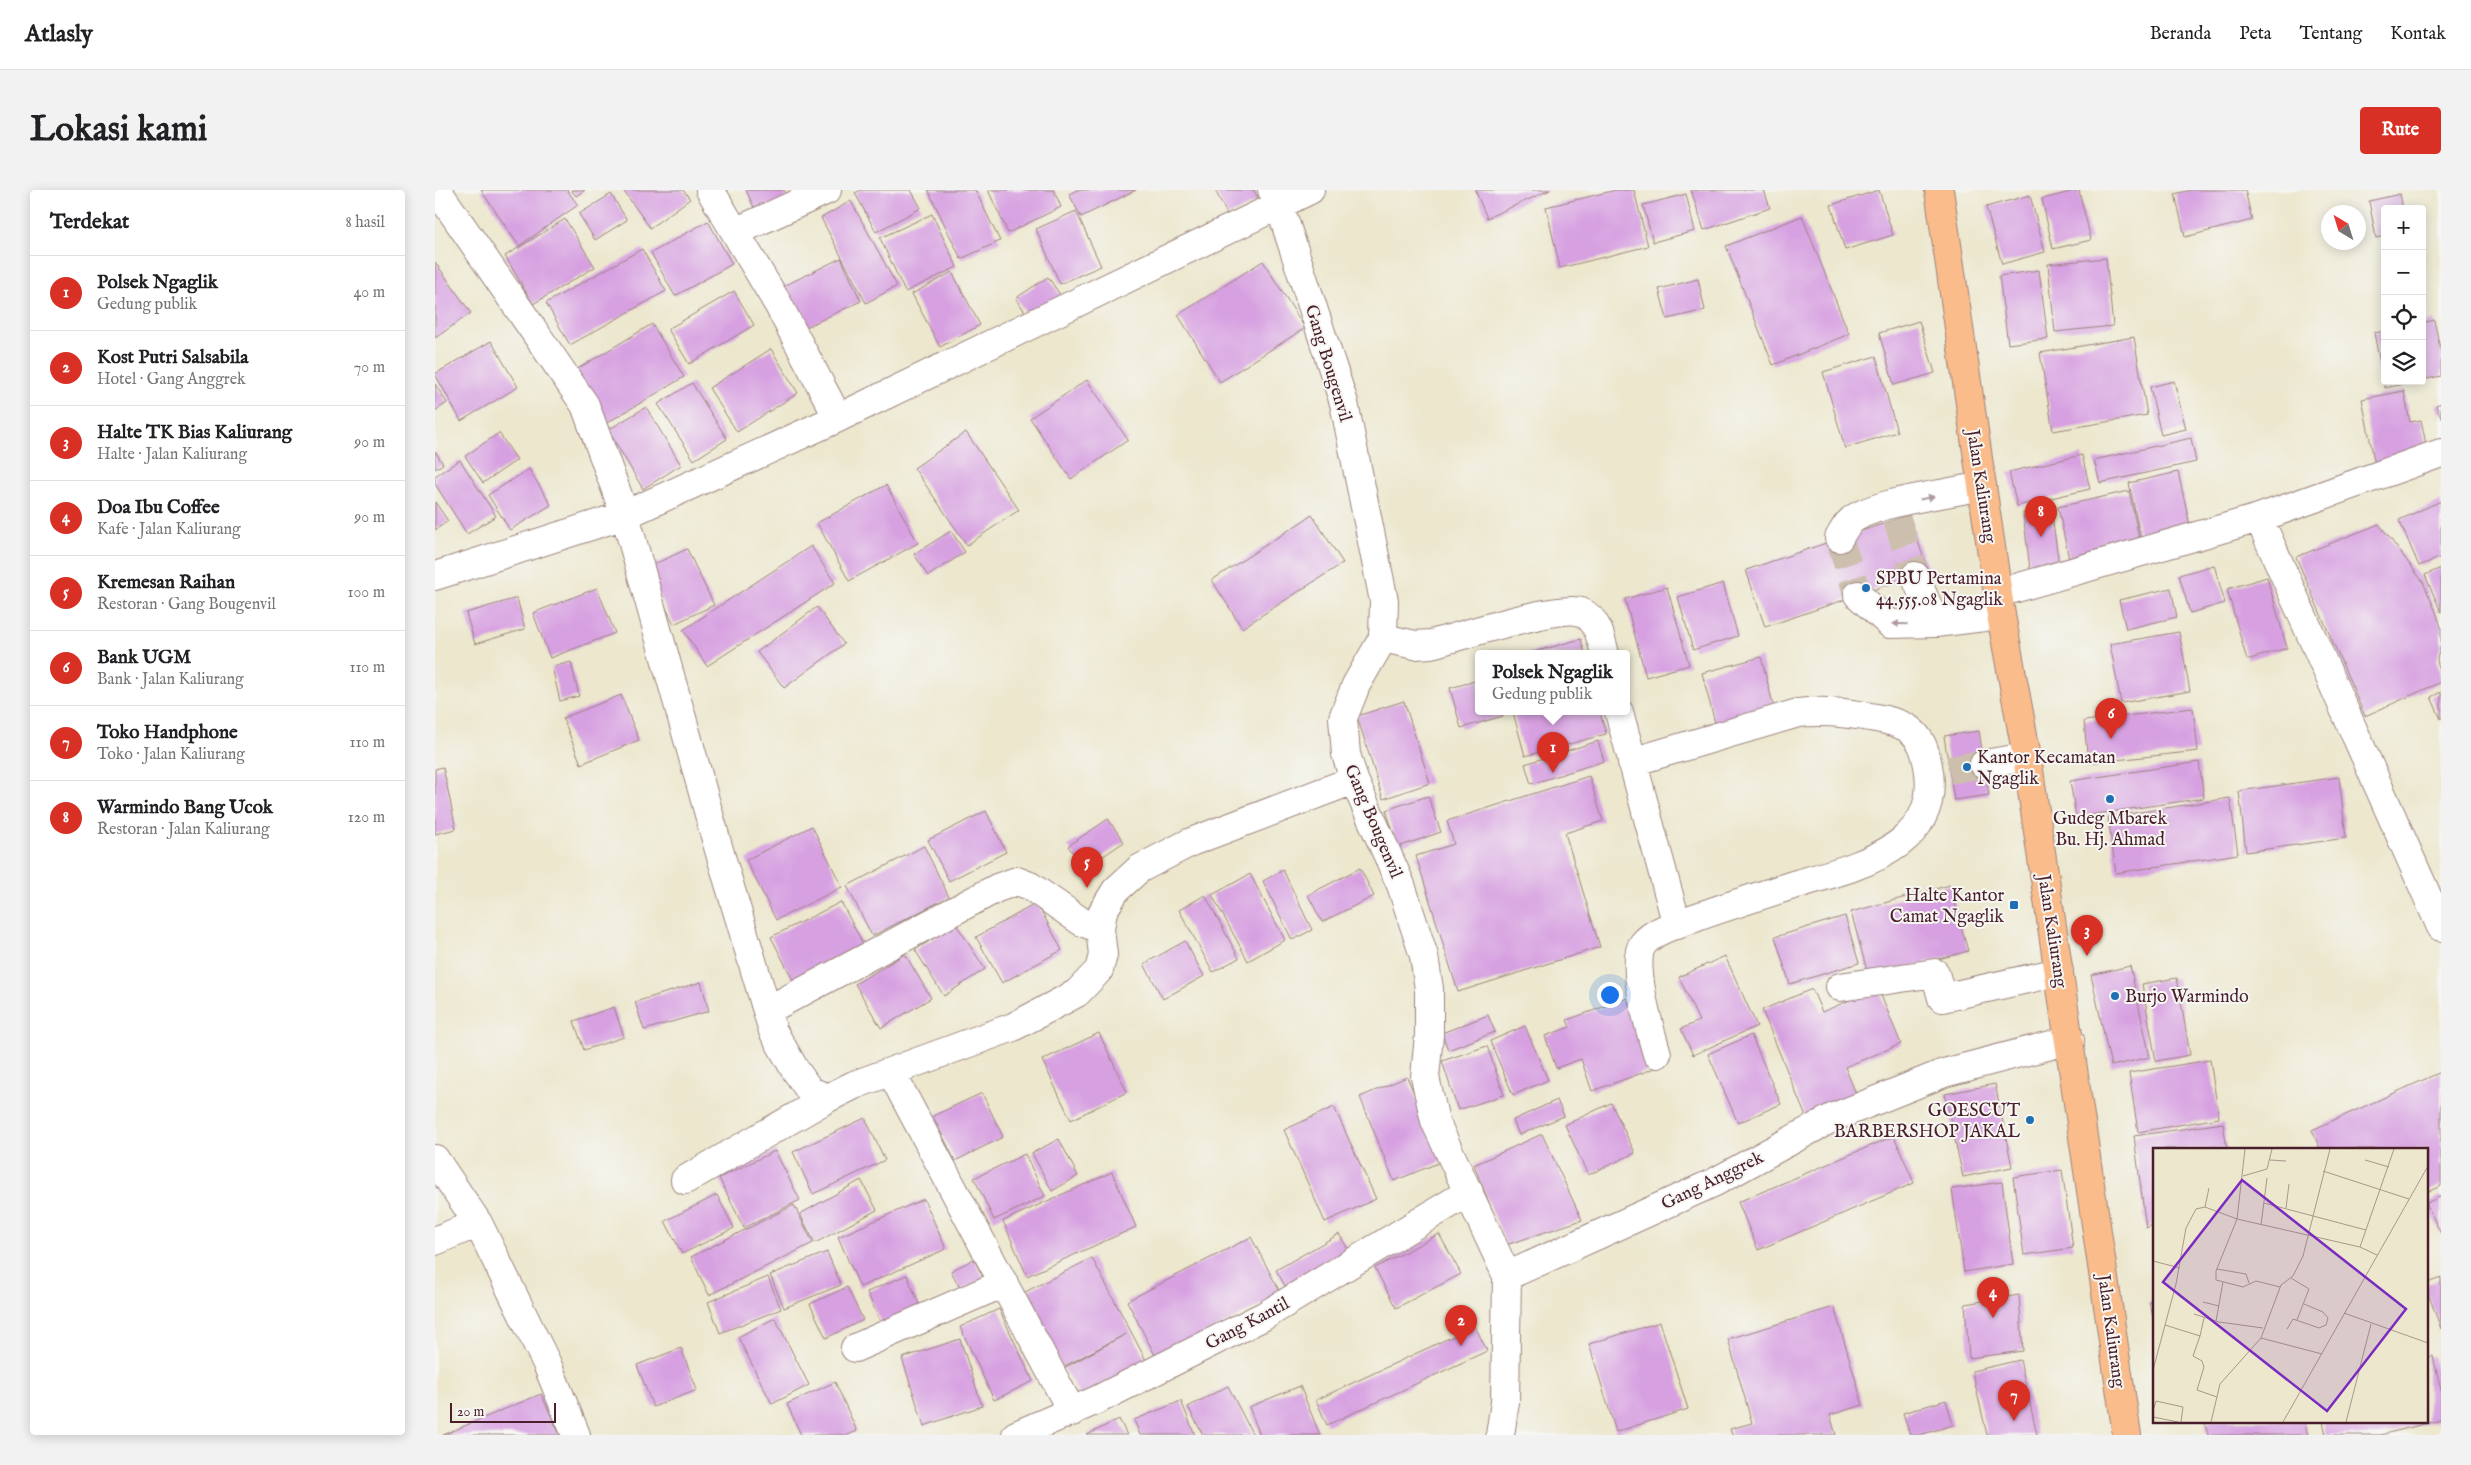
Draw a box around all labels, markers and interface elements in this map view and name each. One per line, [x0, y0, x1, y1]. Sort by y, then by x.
text: Atlasly [25, 19, 93, 50]
text: Beranda [2150, 23, 2211, 46]
text: Peta [2239, 23, 2272, 46]
text: Tentang [2300, 23, 2362, 46]
text: Kontak [2390, 23, 2446, 46]
button: Rute [2360, 107, 2441, 154]
text: Lokasi kami [30, 108, 207, 153]
north arrow [2321, 205, 2366, 250]
map controls [2381, 205, 2426, 385]
button: + [2381, 205, 2426, 250]
text: Terdekat [50, 209, 129, 236]
text: 8 hasil [346, 213, 385, 233]
button: − [2381, 250, 2426, 295]
text: Polsek Ngaglik [97, 271, 218, 295]
text: 1 [63, 283, 69, 303]
text: 40 m [353, 283, 385, 303]
text: Gedung publik [97, 295, 197, 315]
button: locate [2381, 295, 2426, 340]
street label: Gang Bougenvil [1299, 302, 1356, 425]
button: layers [2381, 340, 2426, 385]
text: Kost Putri Salsabila [97, 346, 248, 370]
text: 2 [62, 358, 70, 378]
text: 70 m [354, 358, 385, 378]
text: Hotel · Gang Anggrek [97, 370, 246, 390]
text: Halte TK Bias Kaliurang [97, 421, 292, 445]
street label: Jalan Kaliurang [1960, 426, 2001, 545]
text: 3 [63, 433, 69, 453]
text: 90 m [354, 433, 385, 453]
text: Halte · Jalan Kaliurang [97, 445, 247, 465]
one-way arrow [1919, 493, 1935, 501]
text: Doa Ibu Coffee [97, 496, 220, 520]
pin: 8 [2025, 496, 2057, 537]
text: 4 [62, 508, 70, 528]
text: 90 m [354, 508, 385, 528]
text: Kafe · Jalan Kaliurang [97, 520, 241, 540]
place label: SPBU Pertamina 44.555.08 Ngaglik [1876, 568, 2003, 612]
text: Kremesan Raihan [97, 571, 235, 595]
marker: SPBU Pertamina 44.555.08 Ngaglik [1860, 582, 1872, 594]
text: 5 [63, 583, 69, 603]
text: 100 m [348, 583, 385, 603]
text: Restoran · Gang Bougenvil [97, 595, 276, 615]
one-way arrow [1892, 620, 1908, 628]
text: Bank UGM [97, 646, 191, 670]
popup [1475, 650, 1630, 715]
text: 6 [63, 658, 69, 678]
text: 110 m [349, 658, 385, 678]
text: Polsek Ngaglik [1492, 661, 1613, 685]
text: Bank · Jalan Kaliurang [97, 670, 244, 690]
text: Gedung publik [1492, 685, 1592, 705]
pin: 6 [2095, 698, 2127, 739]
text: Toko Handphone [97, 721, 238, 745]
pin: 1 [1537, 732, 1569, 773]
text: 7 [62, 733, 70, 753]
text: 110 m [349, 733, 385, 753]
text: Toko · Jalan Kaliurang [97, 745, 245, 765]
place label: Kantor Kecamatan Ngaglik [1977, 747, 2116, 791]
street label: Gang Bougenvil [1338, 761, 1407, 882]
marker: Kantor Kecamatan Ngaglik [1961, 761, 1973, 773]
marker: Gudeg Mbarek Bu. Hj. Ahmad [2104, 793, 2116, 805]
text: Warmindo Bang Ucok [97, 796, 273, 820]
text: 8 [63, 808, 69, 828]
text: 120 m [348, 808, 385, 828]
place label: Gudeg Mbarek Bu. Hj. Ahmad [2053, 808, 2167, 852]
text: Restoran · Jalan Kaliurang [97, 820, 270, 840]
pin: 5 [1071, 847, 1103, 888]
street label: Jalan Kaliurang [2031, 871, 2072, 990]
place label: Halte Kantor Camat Ngaglik [1890, 885, 2004, 929]
marker: Halte Kantor Camat Ngaglik [2008, 899, 2020, 911]
pin: 3 [2071, 915, 2103, 956]
your location [1597, 982, 1623, 1008]
place label: Burjo Warmindo [2125, 986, 2249, 1009]
marker: Burjo Warmindo [2109, 990, 2121, 1002]
place label: GOESCUT BARBERSHOP JAKAL [1834, 1100, 2020, 1144]
marker: GOESCUT BARBERSHOP JAKAL [2024, 1114, 2036, 1126]
street label: Gang Anggrek [1658, 1146, 1768, 1216]
inset map [2153, 1148, 2429, 1422]
street label: Jalan Kaliurang [2091, 1271, 2130, 1390]
pin: 4 [1977, 1277, 2009, 1318]
street label: Gang Kantil [1202, 1293, 1294, 1356]
pin: 2 [1445, 1305, 1477, 1346]
pin: 7 [1998, 1380, 2030, 1421]
scale bar [450, 1400, 556, 1423]
text: 20 m [457, 1403, 484, 1421]

